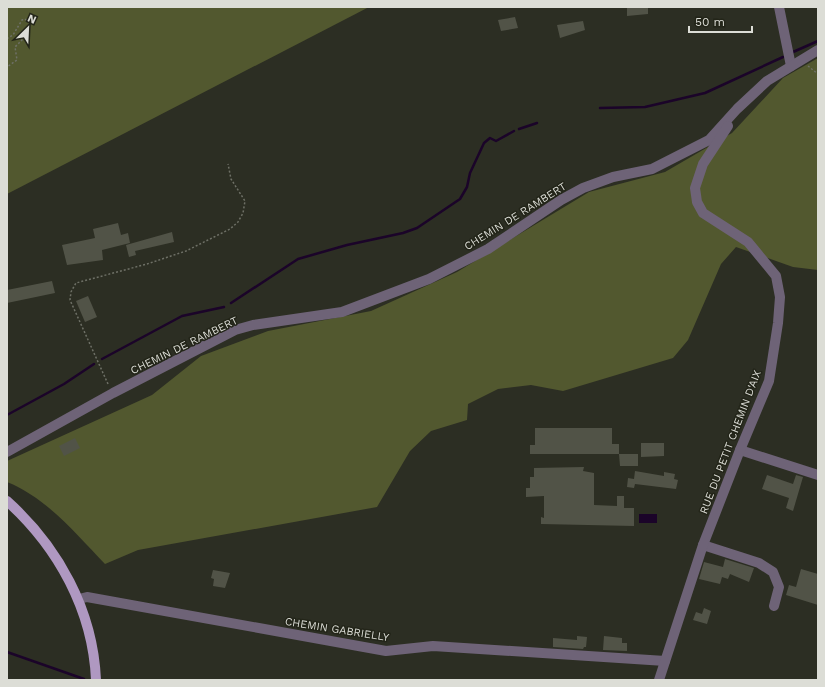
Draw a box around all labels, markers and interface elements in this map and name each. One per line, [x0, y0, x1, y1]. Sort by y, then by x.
north arrow [8, 8, 48, 48]
scale bar [689, 8, 752, 34]
text: N [25, 12, 38, 27]
text: 50 m [695, 15, 725, 29]
street label: CHEMIN DE RAMBERT [462, 180, 569, 253]
street label: CHEMIN DE RAMBERT [128, 314, 240, 377]
street label: RUE DU PETIT CHEMIN D'AIX [697, 368, 764, 516]
street label: CHEMIN GABRIELLY [284, 615, 391, 644]

